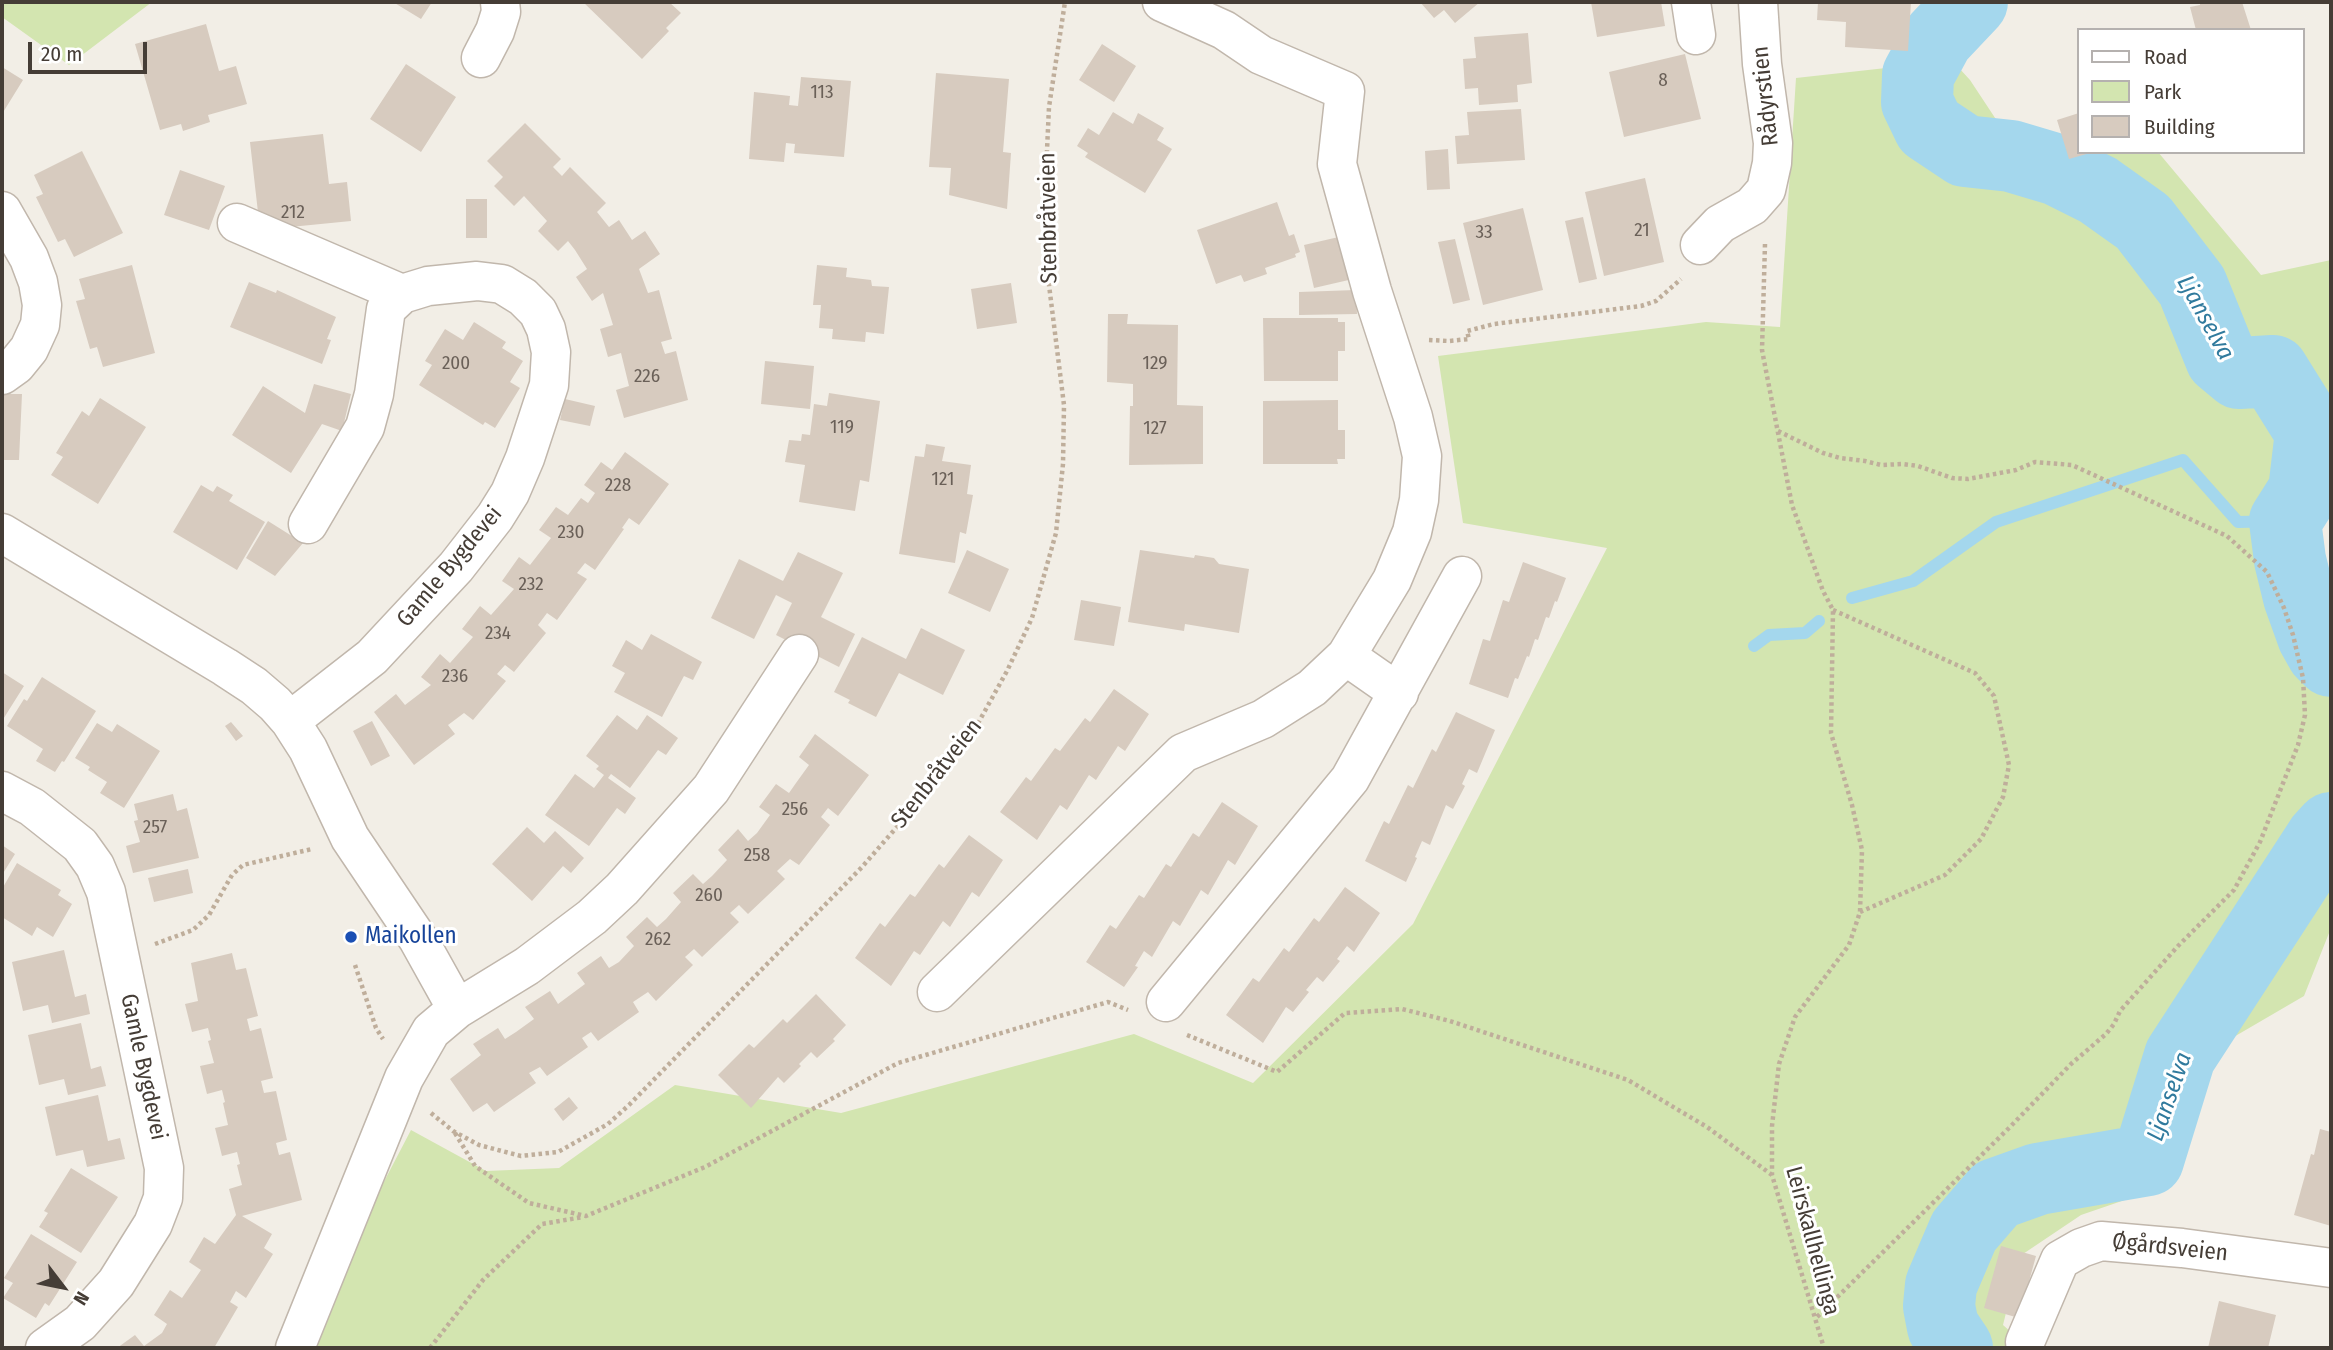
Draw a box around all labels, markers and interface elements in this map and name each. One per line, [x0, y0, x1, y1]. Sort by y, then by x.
scale bar [32, 28, 150, 72]
legend [2078, 28, 2305, 154]
text: 20 m [41, 41, 82, 67]
text: Road [2144, 44, 2188, 70]
street label: Rådyrstien [1747, 45, 1785, 147]
house number: 8 [1658, 70, 1668, 92]
text: Park [2144, 79, 2181, 105]
house number: 113 [810, 82, 834, 104]
text: Building [2144, 114, 2215, 140]
street label: Stenbråtveien [1034, 152, 1064, 284]
house number: 212 [281, 202, 305, 224]
house number: 21 [1634, 220, 1650, 242]
house number: 33 [1475, 222, 1493, 244]
water label: Ljanselva [2170, 271, 2240, 365]
house number: 200 [442, 353, 470, 375]
house number: 129 [1143, 353, 1167, 375]
house number: 226 [634, 366, 660, 388]
house number: 119 [830, 417, 854, 439]
house number: 127 [1143, 418, 1167, 440]
house number: 121 [932, 469, 954, 491]
house number: 228 [605, 475, 631, 497]
street label: Gamle Bygdevei [392, 501, 508, 633]
house number: 230 [558, 522, 584, 544]
house number: 232 [518, 574, 544, 596]
house number: 234 [485, 623, 511, 645]
house number: 236 [442, 666, 468, 688]
street label: Stenbråtveien [886, 714, 988, 834]
house number: 256 [782, 799, 808, 821]
house number: 257 [143, 817, 167, 839]
house number: 258 [744, 845, 770, 867]
house number: 260 [695, 885, 723, 907]
place label: Maikollen [365, 923, 457, 951]
marker: Maikollen [343, 929, 359, 945]
house number: 262 [645, 929, 671, 951]
street label: Gamle Bygdevei [114, 991, 172, 1143]
water label: Ljanselva [2141, 1049, 2199, 1145]
street label: Leirskallhellinga [1779, 1163, 1845, 1319]
street label: Øgårdsveien [2111, 1228, 2229, 1268]
north arrow [28, 1252, 98, 1322]
text: N [68, 1287, 94, 1309]

